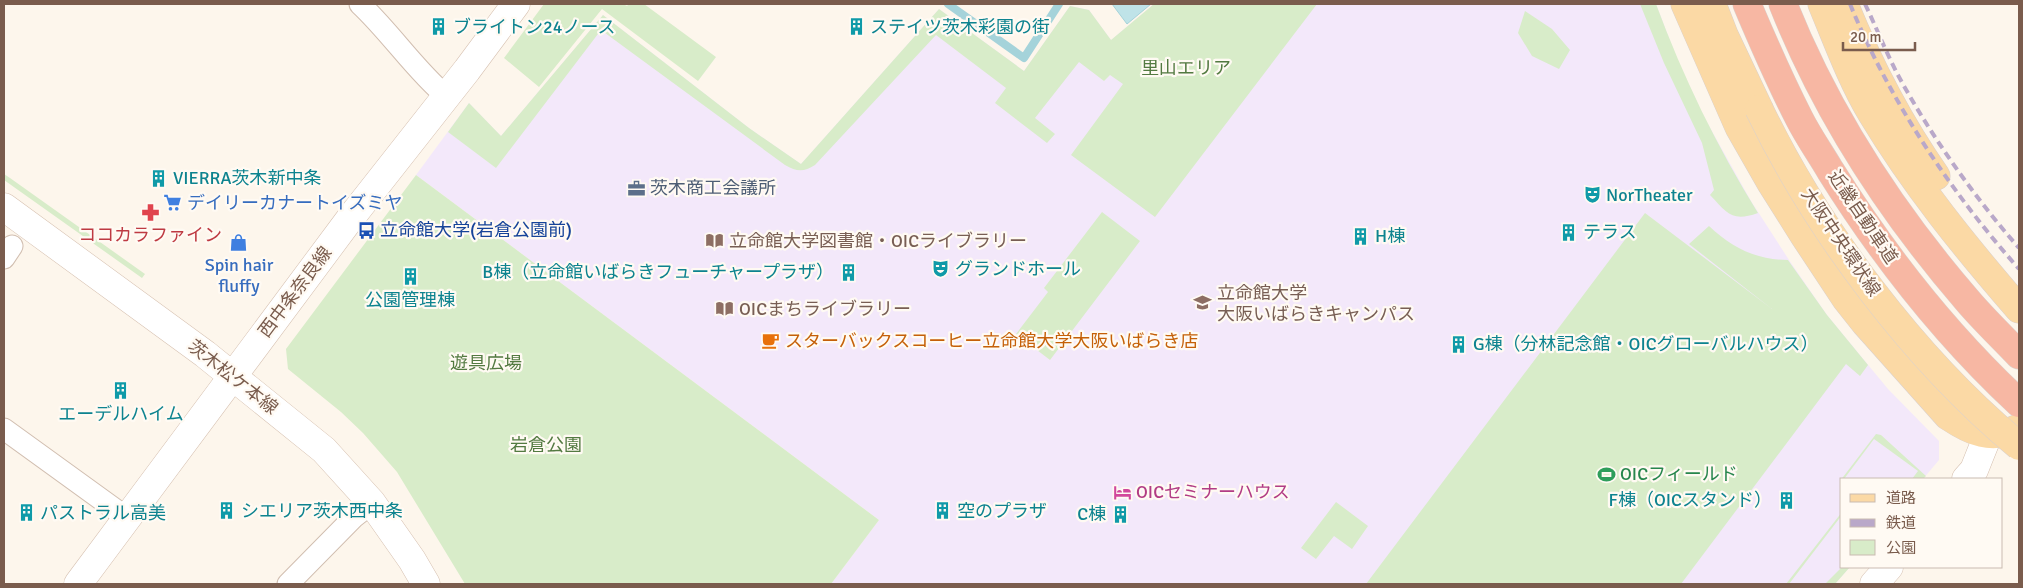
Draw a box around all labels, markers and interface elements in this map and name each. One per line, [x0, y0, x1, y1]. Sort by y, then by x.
place label: ブライトン24ノース [453, 16, 616, 38]
place label: ステイツ茨木彩園の街 [870, 16, 1050, 38]
building icon: ブライトン24ノース [429, 17, 449, 37]
building icon: ステイツ茨木彩園の街 [846, 17, 866, 37]
scale bar [1843, 20, 1916, 52]
text: 20 m [1850, 28, 1881, 46]
park label: 里山エリア [1141, 57, 1231, 79]
street label: 近畿自動車道 [1824, 166, 1902, 268]
place label: VIERRA茨木新中条 [173, 167, 321, 189]
building icon: VIERRA茨木新中条 [149, 168, 169, 188]
place label: 茨木商工会議所 [650, 177, 776, 199]
office icon: 茨木商工会議所 [626, 178, 646, 198]
place label: NorTheater [1606, 184, 1693, 206]
street label: 大阪中央環状線 [1797, 184, 1885, 300]
theatre icon: NorTheater [1582, 185, 1602, 205]
place label: デイリーカナートイズミヤ [187, 192, 402, 214]
supermarket icon: デイリーカナートイズミヤ [163, 193, 183, 213]
pharmacy icon: ココカラファイン [140, 202, 160, 222]
place label: 立命館大学(岩倉公園前) [380, 219, 572, 241]
bus stop icon: 立命館大学(岩倉公園前) [356, 220, 376, 240]
place label: テラス [1583, 221, 1637, 243]
building icon: テラス [1559, 222, 1579, 242]
place label: ココカラファイン [78, 224, 222, 246]
place label: H棟 [1375, 225, 1405, 247]
building icon: H棟 [1351, 226, 1371, 246]
place label: 立命館大学図書館・OICライブラリー [729, 230, 1027, 252]
library icon: 立命館大学図書館・OICライブラリー [705, 231, 725, 251]
shop icon: Spin hair fluffy [229, 232, 249, 252]
street label: 西中条奈良線 [254, 242, 336, 342]
place label: Spin hair fluffy [205, 254, 274, 297]
place label: グランドホール [955, 258, 1081, 280]
theatre icon: グランドホール [931, 259, 951, 279]
place label: B棟（立命館いばらきフューチャープラザ） [482, 261, 834, 283]
building icon: B棟（立命館いばらきフューチャープラザ） [838, 262, 858, 282]
building icon: 公園管理棟 [400, 267, 420, 287]
place label: 立命館大学 大阪いばらきキャンパス [1217, 282, 1415, 325]
place label: 公園管理棟 [365, 289, 455, 311]
school or university icon: 立命館大学 大阪いばらきキャンパス [1193, 293, 1213, 313]
place label: OICまちライブラリー [739, 298, 911, 320]
library icon: OICまちライブラリー [715, 299, 735, 319]
place label: スターバックスコーヒー立命館大学大阪いばらき店 [785, 330, 1198, 352]
cafe icon: スターバックスコーヒー立命館大学大阪いばらき店 [761, 331, 781, 351]
place label: G棟（分林記念館・OICグローバルハウス） [1473, 333, 1818, 355]
building icon: G棟（分林記念館・OICグローバルハウス） [1449, 334, 1469, 354]
street label: 茨木松ケ本線 [184, 335, 282, 419]
park label: 遊具広場 [450, 352, 522, 374]
building icon: エーデルハイム [111, 381, 131, 401]
place label: エーデルハイム [58, 403, 184, 425]
park label: 岩倉公園 [510, 434, 582, 456]
place label: OICフィールド [1620, 463, 1738, 485]
sports icon: OICフィールド [1596, 464, 1616, 484]
legend [1840, 478, 2003, 568]
place label: OICセミナーハウス [1136, 481, 1290, 503]
hotel icon: OICセミナーハウス [1112, 482, 1132, 502]
place label: F棟（OICスタンド） [1609, 489, 1772, 511]
text: 道路 [1886, 489, 1916, 507]
building icon: F棟（OICスタンド） [1776, 490, 1796, 510]
place label: シエリア茨木西中条 [241, 500, 403, 522]
place label: 空のプラザ [957, 500, 1047, 522]
building icon: シエリア茨木西中条 [217, 501, 237, 521]
building icon: 空のプラザ [933, 501, 953, 521]
place label: パストラル高美 [40, 502, 166, 524]
building icon: パストラル高美 [16, 503, 36, 523]
place label: C棟 [1077, 503, 1106, 525]
building icon: C棟 [1110, 504, 1130, 524]
text: 鉄道 [1886, 514, 1916, 532]
text: 公園 [1886, 539, 1916, 557]

